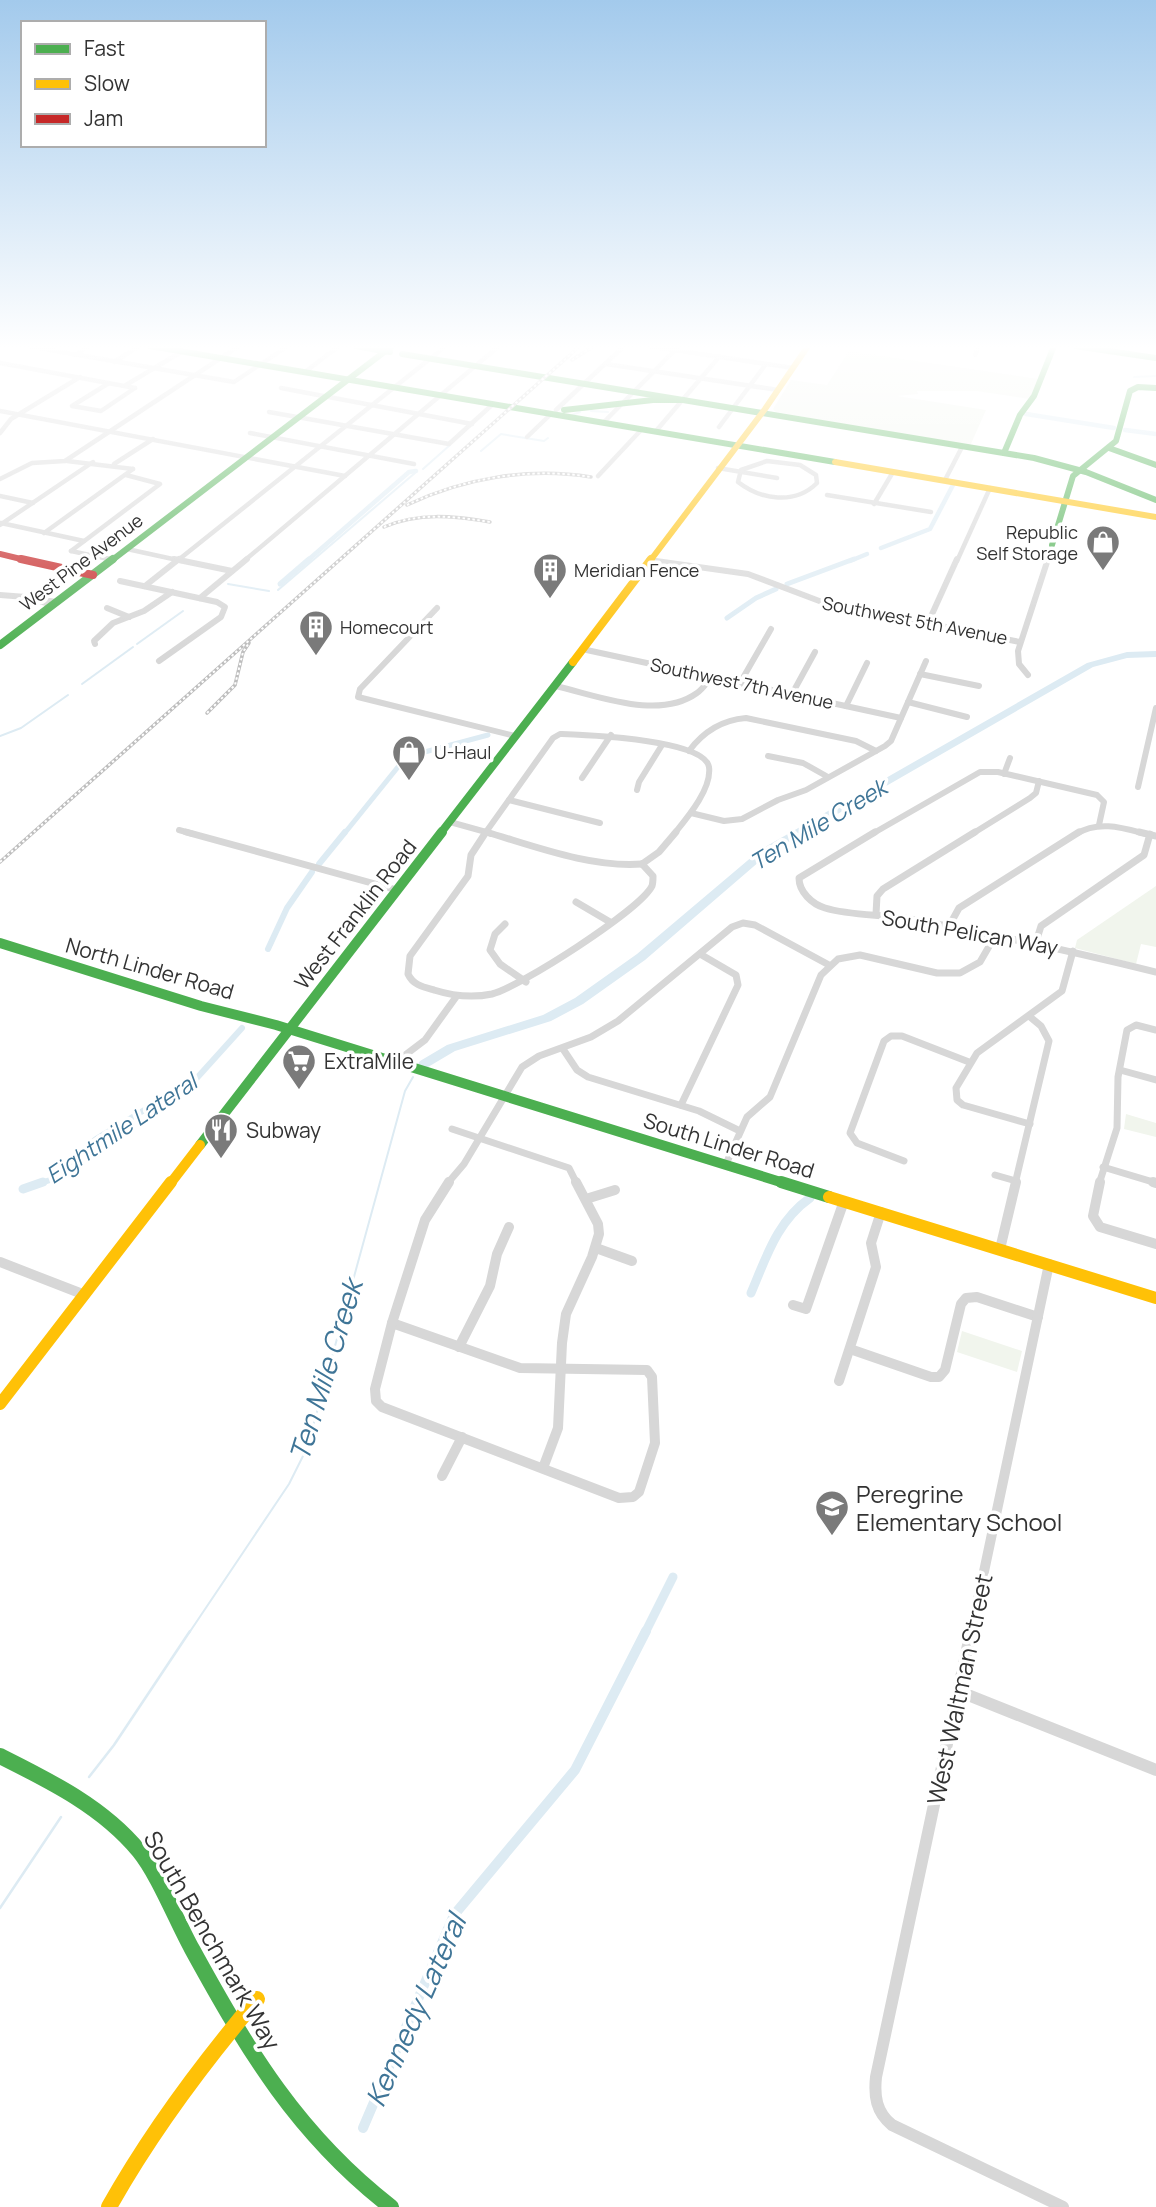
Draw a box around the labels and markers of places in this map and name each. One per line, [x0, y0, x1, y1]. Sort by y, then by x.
place label: Republic Self Storage [976, 520, 1078, 565]
shop icon: Republic Self Storage [1084, 523, 1122, 572]
building icon: Meridian Fence [531, 551, 569, 600]
place label: Meridian Fence [574, 558, 699, 582]
building icon: Homecourt [297, 608, 335, 657]
place label: Homecourt [340, 615, 433, 639]
shop icon: U-Haul [390, 733, 428, 782]
place label: U-Haul [434, 740, 491, 764]
supermarket icon: ExtraMile [280, 1042, 318, 1091]
place label: ExtraMile [324, 1047, 414, 1075]
restaurant icon: Subway [202, 1111, 240, 1160]
place label: Subway [246, 1116, 321, 1144]
place label: Peregrine Elementary School [856, 1477, 1062, 1538]
school or university icon: Peregrine Elementary School [813, 1488, 851, 1537]

